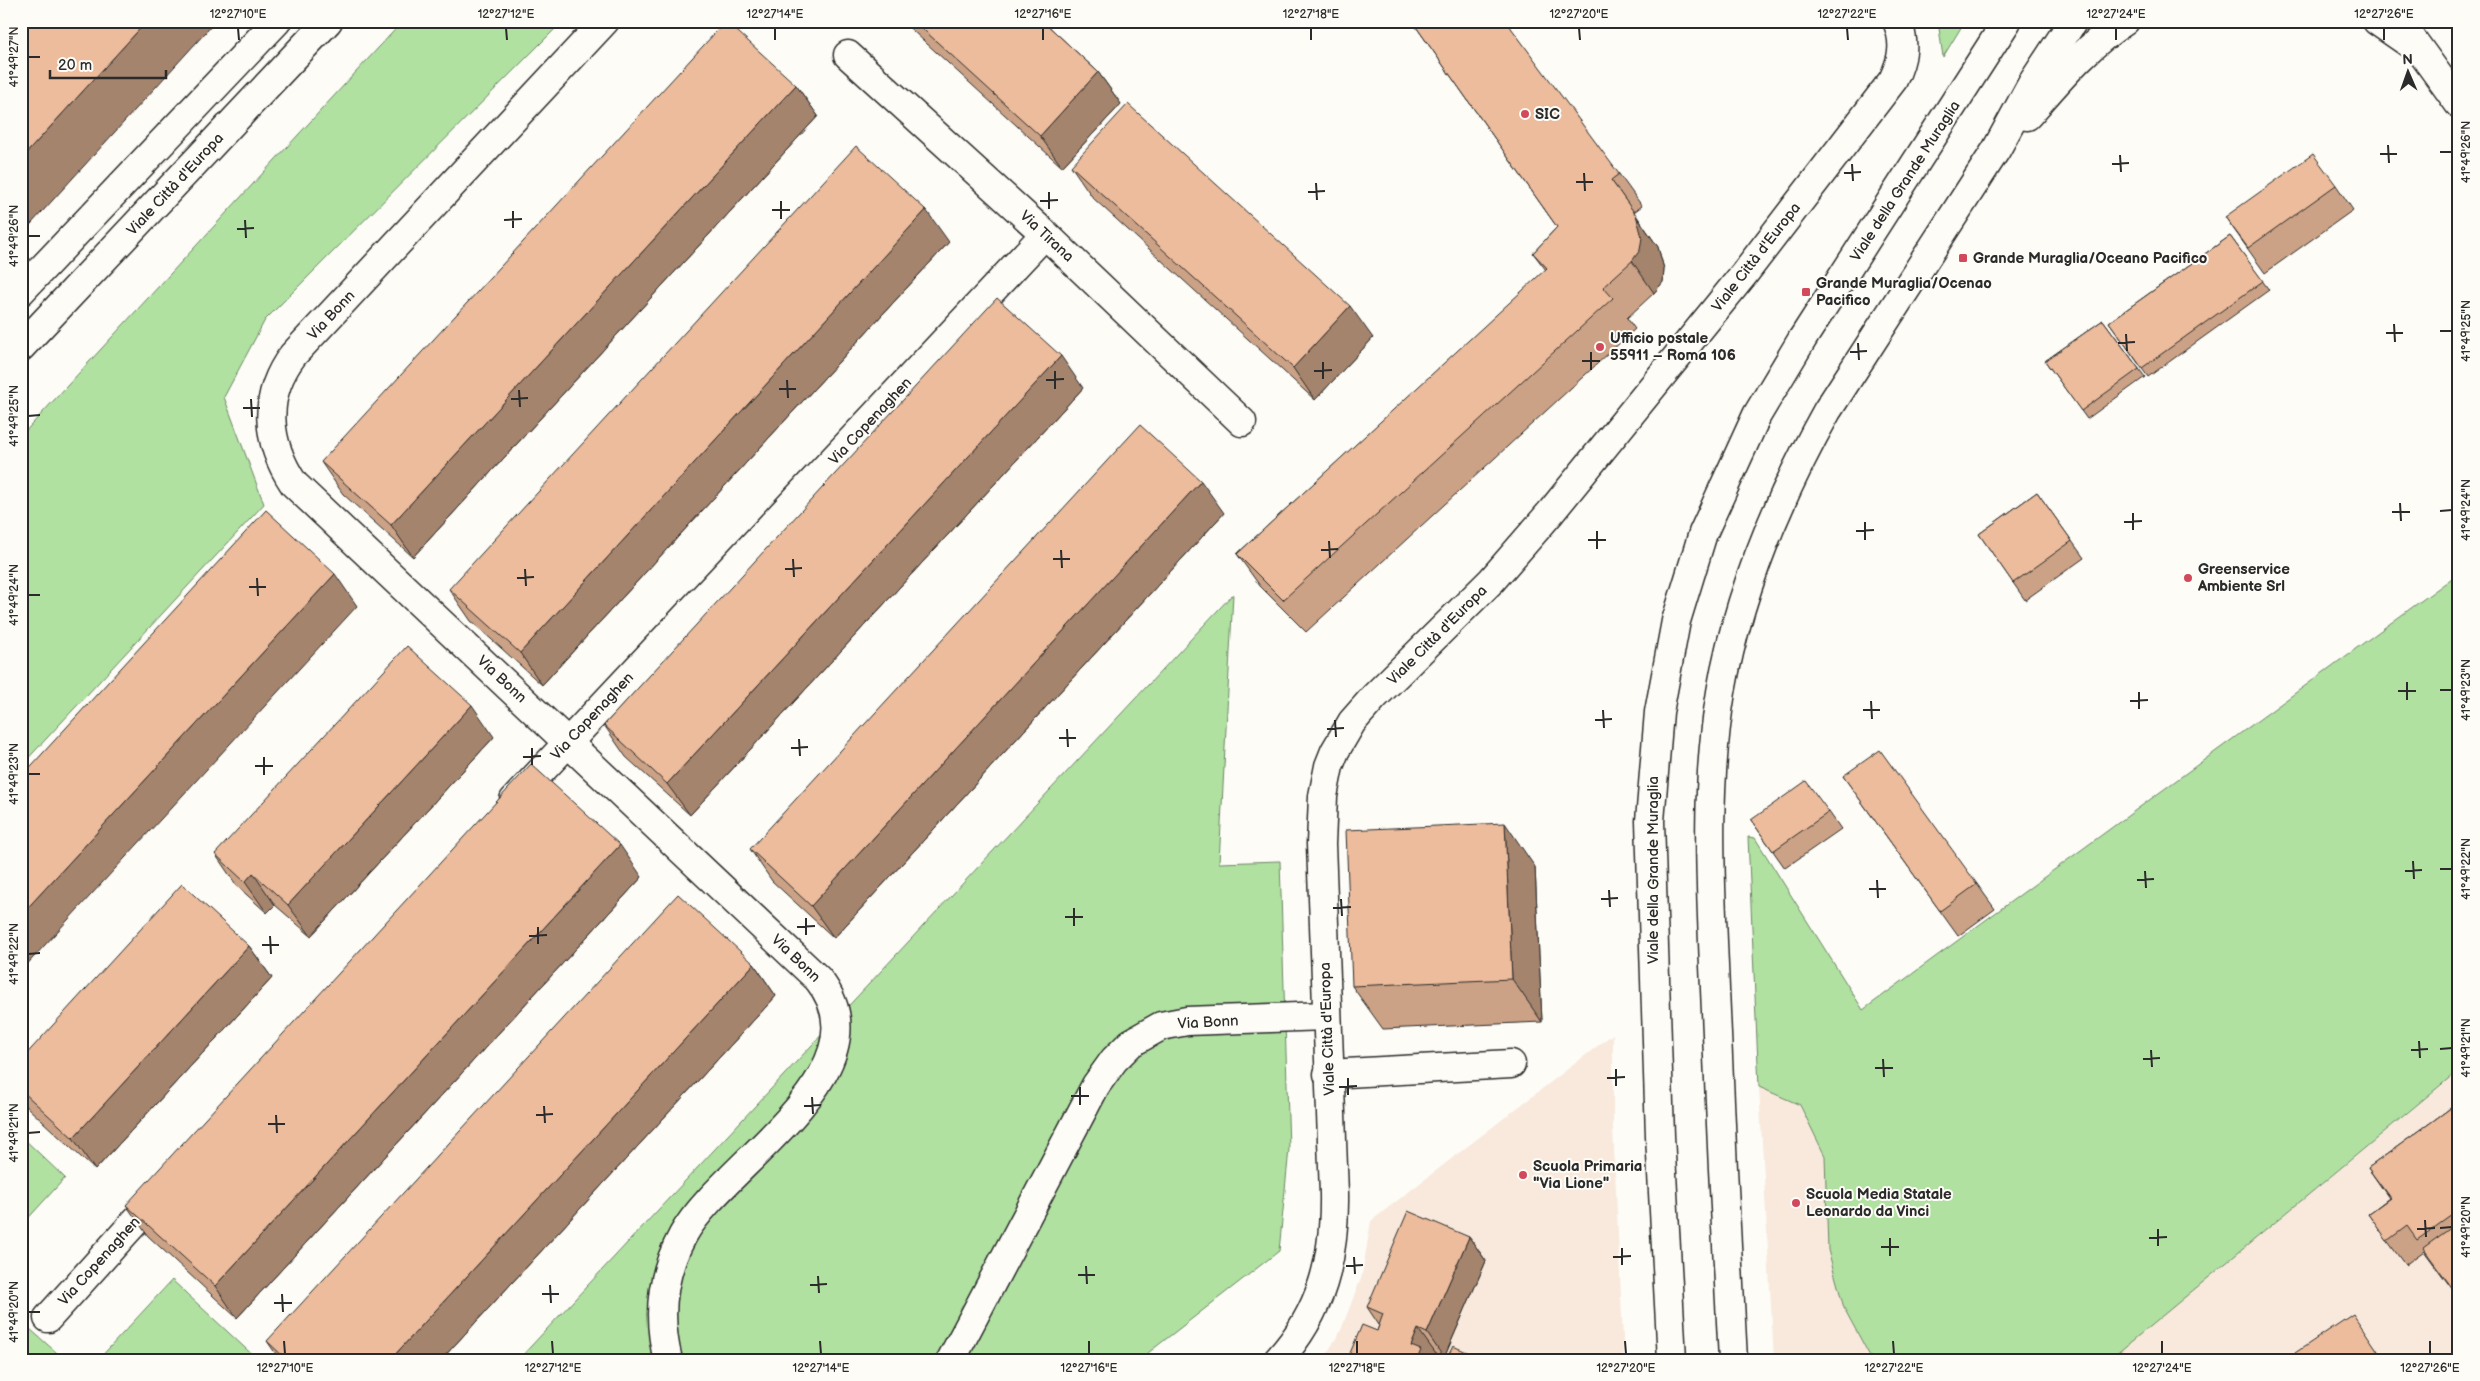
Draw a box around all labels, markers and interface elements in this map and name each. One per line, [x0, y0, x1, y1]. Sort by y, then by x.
text: 12°27'10"E [210, 7, 266, 22]
text: 12°27'12"E [478, 7, 534, 22]
text: 12°27'14"E [747, 7, 804, 22]
text: 12°27'16"E [1015, 7, 1072, 22]
text: 12°27'18"E [1283, 7, 1339, 22]
text: 12°27'20"E [1549, 7, 1609, 22]
text: 12°27'22"E [1817, 7, 1877, 22]
text: 12°27'24"E [2086, 7, 2146, 22]
text: 12°27'26"E [2354, 7, 2414, 22]
text: 41°49'27"N [7, 27, 22, 87]
scale bar [50, 48, 166, 80]
north arrow [2382, 48, 2432, 98]
text: N [2402, 51, 2413, 68]
text: 20 m [58, 56, 92, 75]
street label: Viale della Grande Muraglia [1846, 97, 1965, 265]
place label: SIC [1535, 105, 1560, 124]
marker: SIC [1519, 108, 1531, 120]
text: 41°49'26"N [2459, 121, 2474, 183]
street label: Viale Città d'Europa [123, 129, 228, 240]
street label: Viale Città d'Europa [1708, 199, 1805, 316]
text: 41°49'26"N [7, 205, 22, 267]
street label: Via Tirana [1016, 206, 1078, 266]
place label: Grande Muraglia/Oceano Pacifico [1973, 249, 2208, 268]
marker: Grande Muraglia/Oceano Pacifico [1957, 252, 1969, 264]
place label: Grande Muraglia/Ocenao Pacifico [1816, 274, 1992, 310]
marker: Grande Muraglia/Ocenao Pacifico [1800, 286, 1812, 298]
street label: Via Bonn [304, 287, 359, 344]
text: 41°49'25"N [2459, 300, 2474, 362]
place label: Ufficio postale 55911 – Roma 106 [1610, 329, 1736, 365]
marker: Ufficio postale 55911 – Roma 106 [1594, 341, 1606, 353]
street label: Via Copenaghen [825, 373, 916, 469]
text: 41°49'25"N [7, 385, 22, 447]
text: 41°49'24"N [2459, 479, 2474, 541]
place label: Greenservice Ambiente Srl [2197, 560, 2290, 596]
text: 41°49'24"N [7, 564, 22, 626]
marker: Greenservice Ambiente Srl [2182, 572, 2194, 584]
street label: Viale Città d'Europa [1383, 581, 1491, 689]
street label: Via Bonn [473, 652, 530, 707]
text: 41°49'23"N [2459, 659, 2474, 721]
street label: Via Copenaghen [547, 668, 638, 764]
text: 41°49'23"N [7, 743, 22, 805]
street label: Viale della Grande Muraglia [1644, 776, 1663, 964]
text: 41°49'22"N [2459, 838, 2474, 900]
text: 41°49'22"N [7, 923, 22, 985]
street label: Via Bonn [767, 930, 824, 986]
street label: Viale Città d'Europa [1316, 962, 1339, 1096]
street label: Via Bonn [1177, 1011, 1239, 1034]
text: 41°49'21"N [2459, 1018, 2474, 1078]
text: 41°49'21"N [7, 1103, 22, 1163]
place label: Scuola Primaria "Via Lione" [1533, 1157, 1642, 1193]
marker: Scuola Primaria "Via Lione" [1517, 1169, 1529, 1181]
place label: Scuola Media Statale Leonardo da Vinci [1806, 1185, 1952, 1221]
text: 41°49'20"N [2459, 1196, 2474, 1258]
marker: Scuola Media Statale Leonardo da Vinci [1790, 1197, 1802, 1209]
street label: Via Copenaghen [54, 1213, 144, 1310]
text: 41°49'20"N [7, 1281, 22, 1343]
text: 12°27'10"E [257, 1361, 313, 1376]
text: 12°27'12"E [525, 1361, 581, 1376]
text: 12°27'14"E [793, 1361, 850, 1376]
text: 12°27'16"E [1061, 1361, 1118, 1376]
text: 12°27'18"E [1329, 1361, 1385, 1376]
text: 12°27'20"E [1596, 1361, 1656, 1376]
text: 12°27'22"E [1864, 1361, 1924, 1376]
text: 12°27'24"E [2132, 1361, 2192, 1376]
text: 12°27'26"E [2400, 1361, 2460, 1376]

